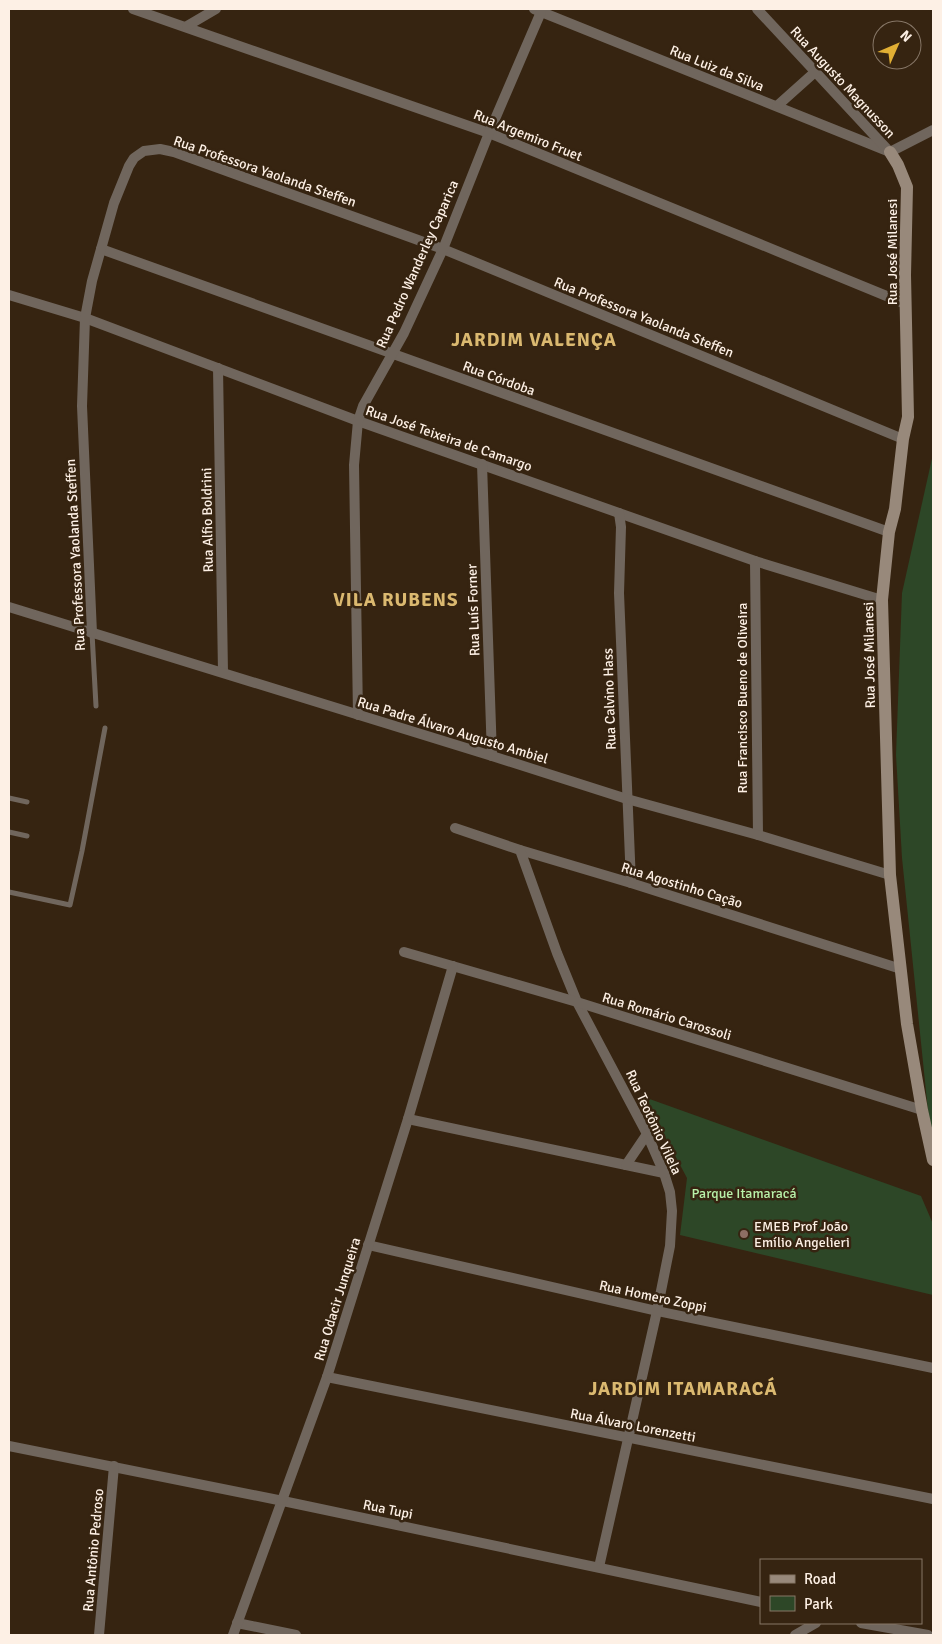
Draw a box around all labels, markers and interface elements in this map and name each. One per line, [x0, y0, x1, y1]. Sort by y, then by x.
north arrow [872, 20, 922, 70]
street label: Rua Augusto Magnusson [786, 23, 899, 142]
text: N [896, 27, 915, 46]
street label: Rua Luiz da Silva [667, 42, 766, 95]
street label: Rua Argemiro Fruet [471, 106, 585, 165]
street label: Rua Professora Yaolanda Steffen [171, 132, 359, 211]
street label: Rua Pedro Wanderley Caparica [373, 178, 462, 351]
street label: Rua José Milanesi [884, 199, 901, 305]
street label: Rua Professora Yaolanda Steffen [551, 274, 736, 361]
district label: JARDIM VALENÇA [451, 328, 617, 352]
street label: Rua Córdoba [460, 358, 537, 399]
street label: Rua José Teixeira de Camargo [363, 402, 534, 475]
street label: Rua Professora Yaolanda Steffen [62, 459, 89, 651]
street label: Rua Alfio Boldrini [198, 468, 217, 572]
street label: Rua Luís Forner [463, 563, 484, 657]
district label: VILA RUBENS [333, 588, 459, 612]
street label: Rua José Milanesi [860, 602, 879, 708]
street label: Rua Francisco Bueno de Oliveira [734, 603, 751, 793]
street label: Rua Calvino Hass [599, 648, 620, 750]
street label: Rua Padre Álvaro Augusto Ambiel [355, 693, 550, 768]
street label: Rua Agostinho Cação [619, 859, 745, 912]
street label: Rua Romário Carossoli [600, 989, 734, 1044]
street label: Rua Teotônio Vilela [622, 1067, 685, 1177]
park label: Parque Itamaracá [691, 1185, 797, 1202]
place label: EMEB Prof João Emílio Angelieri [754, 1218, 850, 1251]
marker: EMEB Prof João Emílio Angelieri [738, 1228, 750, 1240]
street label: Rua Odacir Junqueira [311, 1235, 364, 1363]
street label: Rua Homero Zoppi [598, 1277, 708, 1316]
district label: JARDIM ITAMARACÁ [588, 1377, 778, 1401]
street label: Rua Álvaro Lorenzetti [569, 1405, 697, 1446]
street label: Rua Antônio Pedroso [80, 1488, 107, 1612]
street label: Rua Tupi [361, 1496, 414, 1523]
legend [760, 1559, 922, 1624]
text: Road [804, 1570, 836, 1588]
text: Park [804, 1595, 833, 1613]

